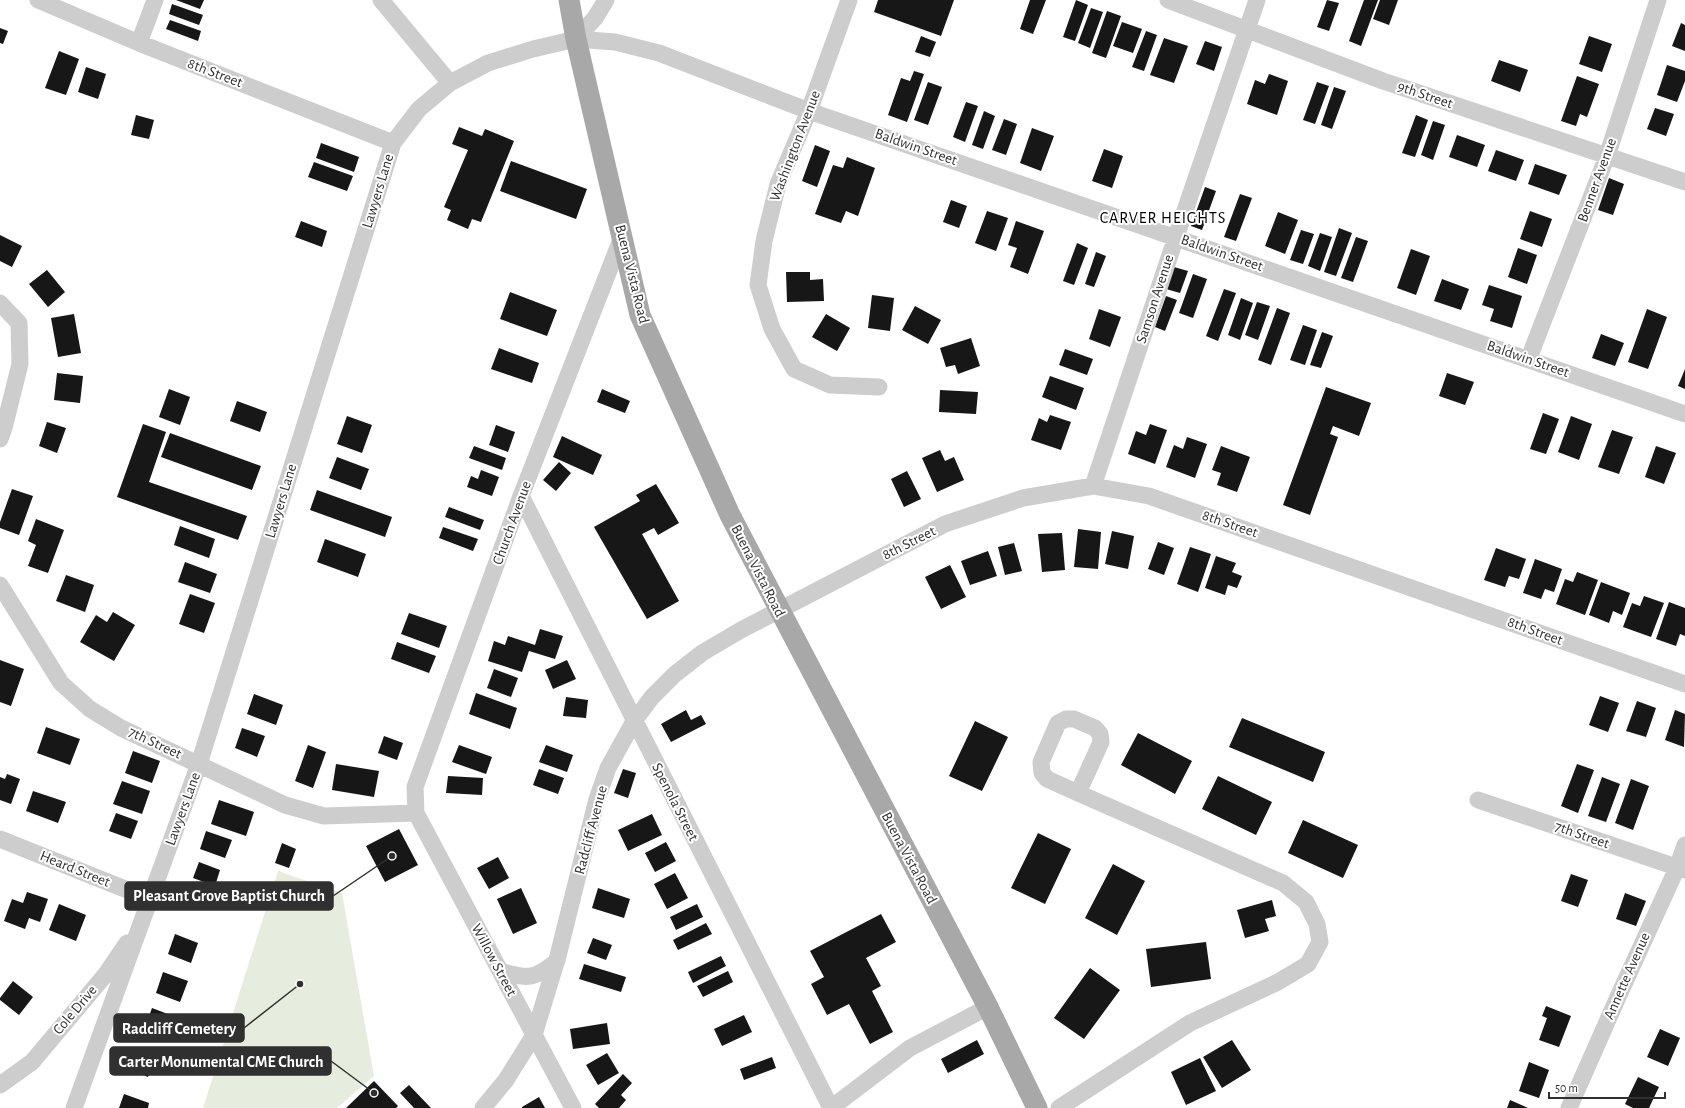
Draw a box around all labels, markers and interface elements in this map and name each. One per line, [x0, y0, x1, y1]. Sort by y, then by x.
street label: 8th Street [185, 56, 245, 90]
street label: 9th Street [1395, 79, 1455, 112]
street label: Washington Avenue [767, 88, 823, 203]
street label: Baldwin Street [873, 126, 959, 168]
street label: Benner Avenue [1575, 136, 1619, 224]
street label: Lawyers Lane [360, 152, 396, 230]
district label: CARVER HEIGHTS [1100, 210, 1226, 226]
street label: Buena Vista Road [612, 223, 652, 325]
street label: Baldwin Street [1179, 232, 1265, 274]
street label: Samson Avenue [1134, 253, 1176, 345]
street label: Baldwin Street [1485, 338, 1571, 380]
street label: Lawyers Lane [263, 462, 299, 540]
street label: Church Avenue [490, 479, 534, 567]
street label: 8th Street [1200, 508, 1260, 541]
street label: Buena Vista Road [728, 522, 788, 620]
street label: 8th Street [880, 523, 938, 563]
street label: 8th Street [1505, 614, 1565, 648]
street label: 7th Street [126, 724, 184, 762]
street label: Spenola Street [649, 761, 701, 844]
street label: Lawyers Lane [163, 770, 203, 848]
street label: Radcliff Avenue [572, 784, 610, 876]
street label: Buena Vista Road [879, 810, 940, 906]
street label: 7th Street [1553, 819, 1611, 851]
street label: Heard Street [38, 848, 112, 890]
callout: Pleasant Grove Baptist Church [125, 882, 333, 910]
text: Pleasant Grove Baptist Church [133, 888, 325, 904]
street label: Willow Street [469, 921, 519, 999]
street label: Annette Avenue [1601, 930, 1653, 1022]
street label: Cole Drive [50, 982, 100, 1037]
callout: Radcliff Cemetery [114, 1014, 244, 1042]
text: Radcliff Cemetery [122, 1021, 237, 1038]
callout: Carter Monumental CME Church [110, 1047, 331, 1075]
text: Carter Monumental CME Church [119, 1054, 323, 1070]
scale bar [1549, 1074, 1665, 1100]
text: 50 m [1555, 1082, 1578, 1094]

